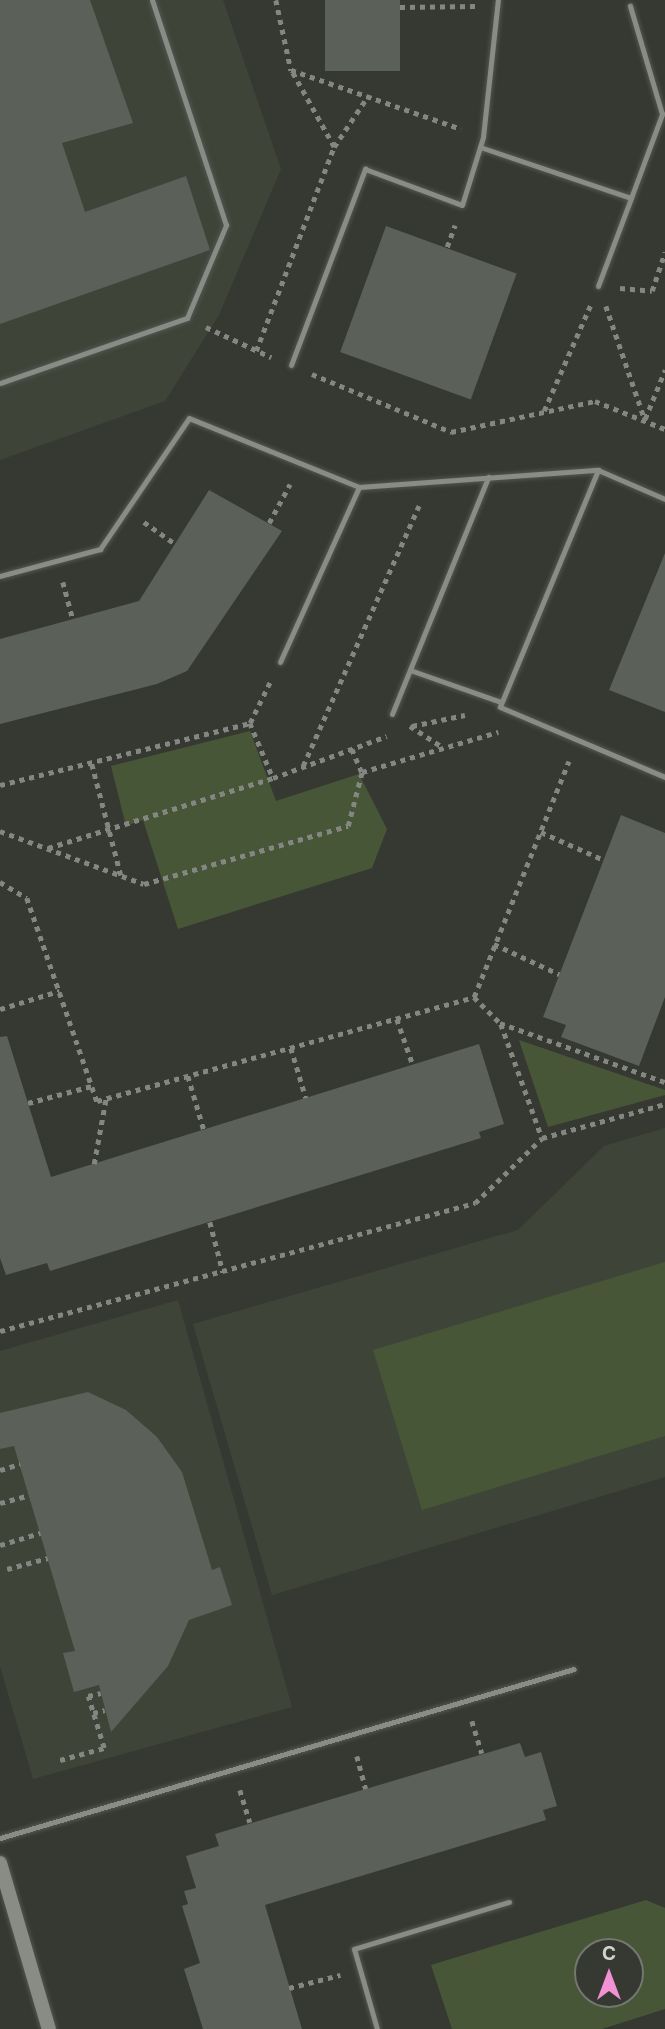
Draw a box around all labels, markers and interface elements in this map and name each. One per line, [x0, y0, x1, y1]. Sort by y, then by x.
north arrow [574, 1938, 644, 2008]
text: С [602, 1942, 616, 1965]

